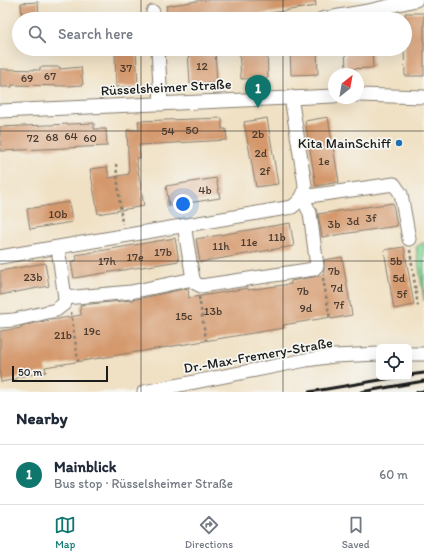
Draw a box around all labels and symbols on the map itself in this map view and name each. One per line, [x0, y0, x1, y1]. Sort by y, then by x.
house number: 12 [196, 59, 209, 73]
house number: 37 [120, 61, 132, 75]
north arrow [328, 68, 364, 104]
house number: 67 [44, 69, 56, 83]
house number: 69 [21, 71, 33, 85]
pin: 1 [245, 75, 271, 108]
street label: Rüsselsheimer Straße [100, 76, 232, 99]
house number: 50 [185, 123, 199, 137]
house number: 54 [161, 124, 175, 138]
house number: 2b [252, 127, 264, 141]
house number: 64 [64, 129, 78, 143]
house number: 68 [46, 130, 59, 144]
house number: 72 [27, 131, 40, 145]
house number: 60 [83, 131, 97, 145]
place label: Kita MainSchiff [298, 135, 392, 152]
marker: Kita MainSchiff [394, 138, 404, 148]
house number: 2d [255, 146, 268, 160]
house number: 1e [318, 154, 330, 168]
house number: 2f [260, 164, 271, 178]
house number: 4b [198, 183, 212, 197]
your location [173, 194, 193, 214]
house number: 10b [48, 207, 68, 221]
house number: 3f [365, 211, 377, 225]
house number: 3d [346, 214, 360, 228]
house number: 3b [328, 217, 340, 231]
house number: 11b [268, 230, 286, 244]
house number: 11e [241, 235, 258, 249]
house number: 11h [212, 239, 230, 253]
house number: 17b [154, 245, 172, 259]
house number: 17e [126, 250, 144, 264]
house number: 17h [98, 254, 117, 268]
house number: 5b [390, 254, 402, 268]
house number: 7b [328, 264, 340, 278]
house number: 23b [23, 270, 43, 284]
house number: 5d [393, 271, 406, 285]
house number: 7d [331, 281, 344, 295]
house number: 7b [297, 284, 309, 298]
house number: 5f [397, 287, 408, 301]
house number: 7f [334, 298, 345, 312]
house number: 9d [300, 301, 313, 315]
house number: 13b [204, 304, 222, 318]
house number: 15c [175, 309, 193, 323]
house number: 19c [83, 324, 101, 338]
house number: 21b [54, 328, 72, 342]
street label: Dr.-Max-Fremery-Straße [182, 334, 334, 377]
scale bar [12, 364, 108, 383]

